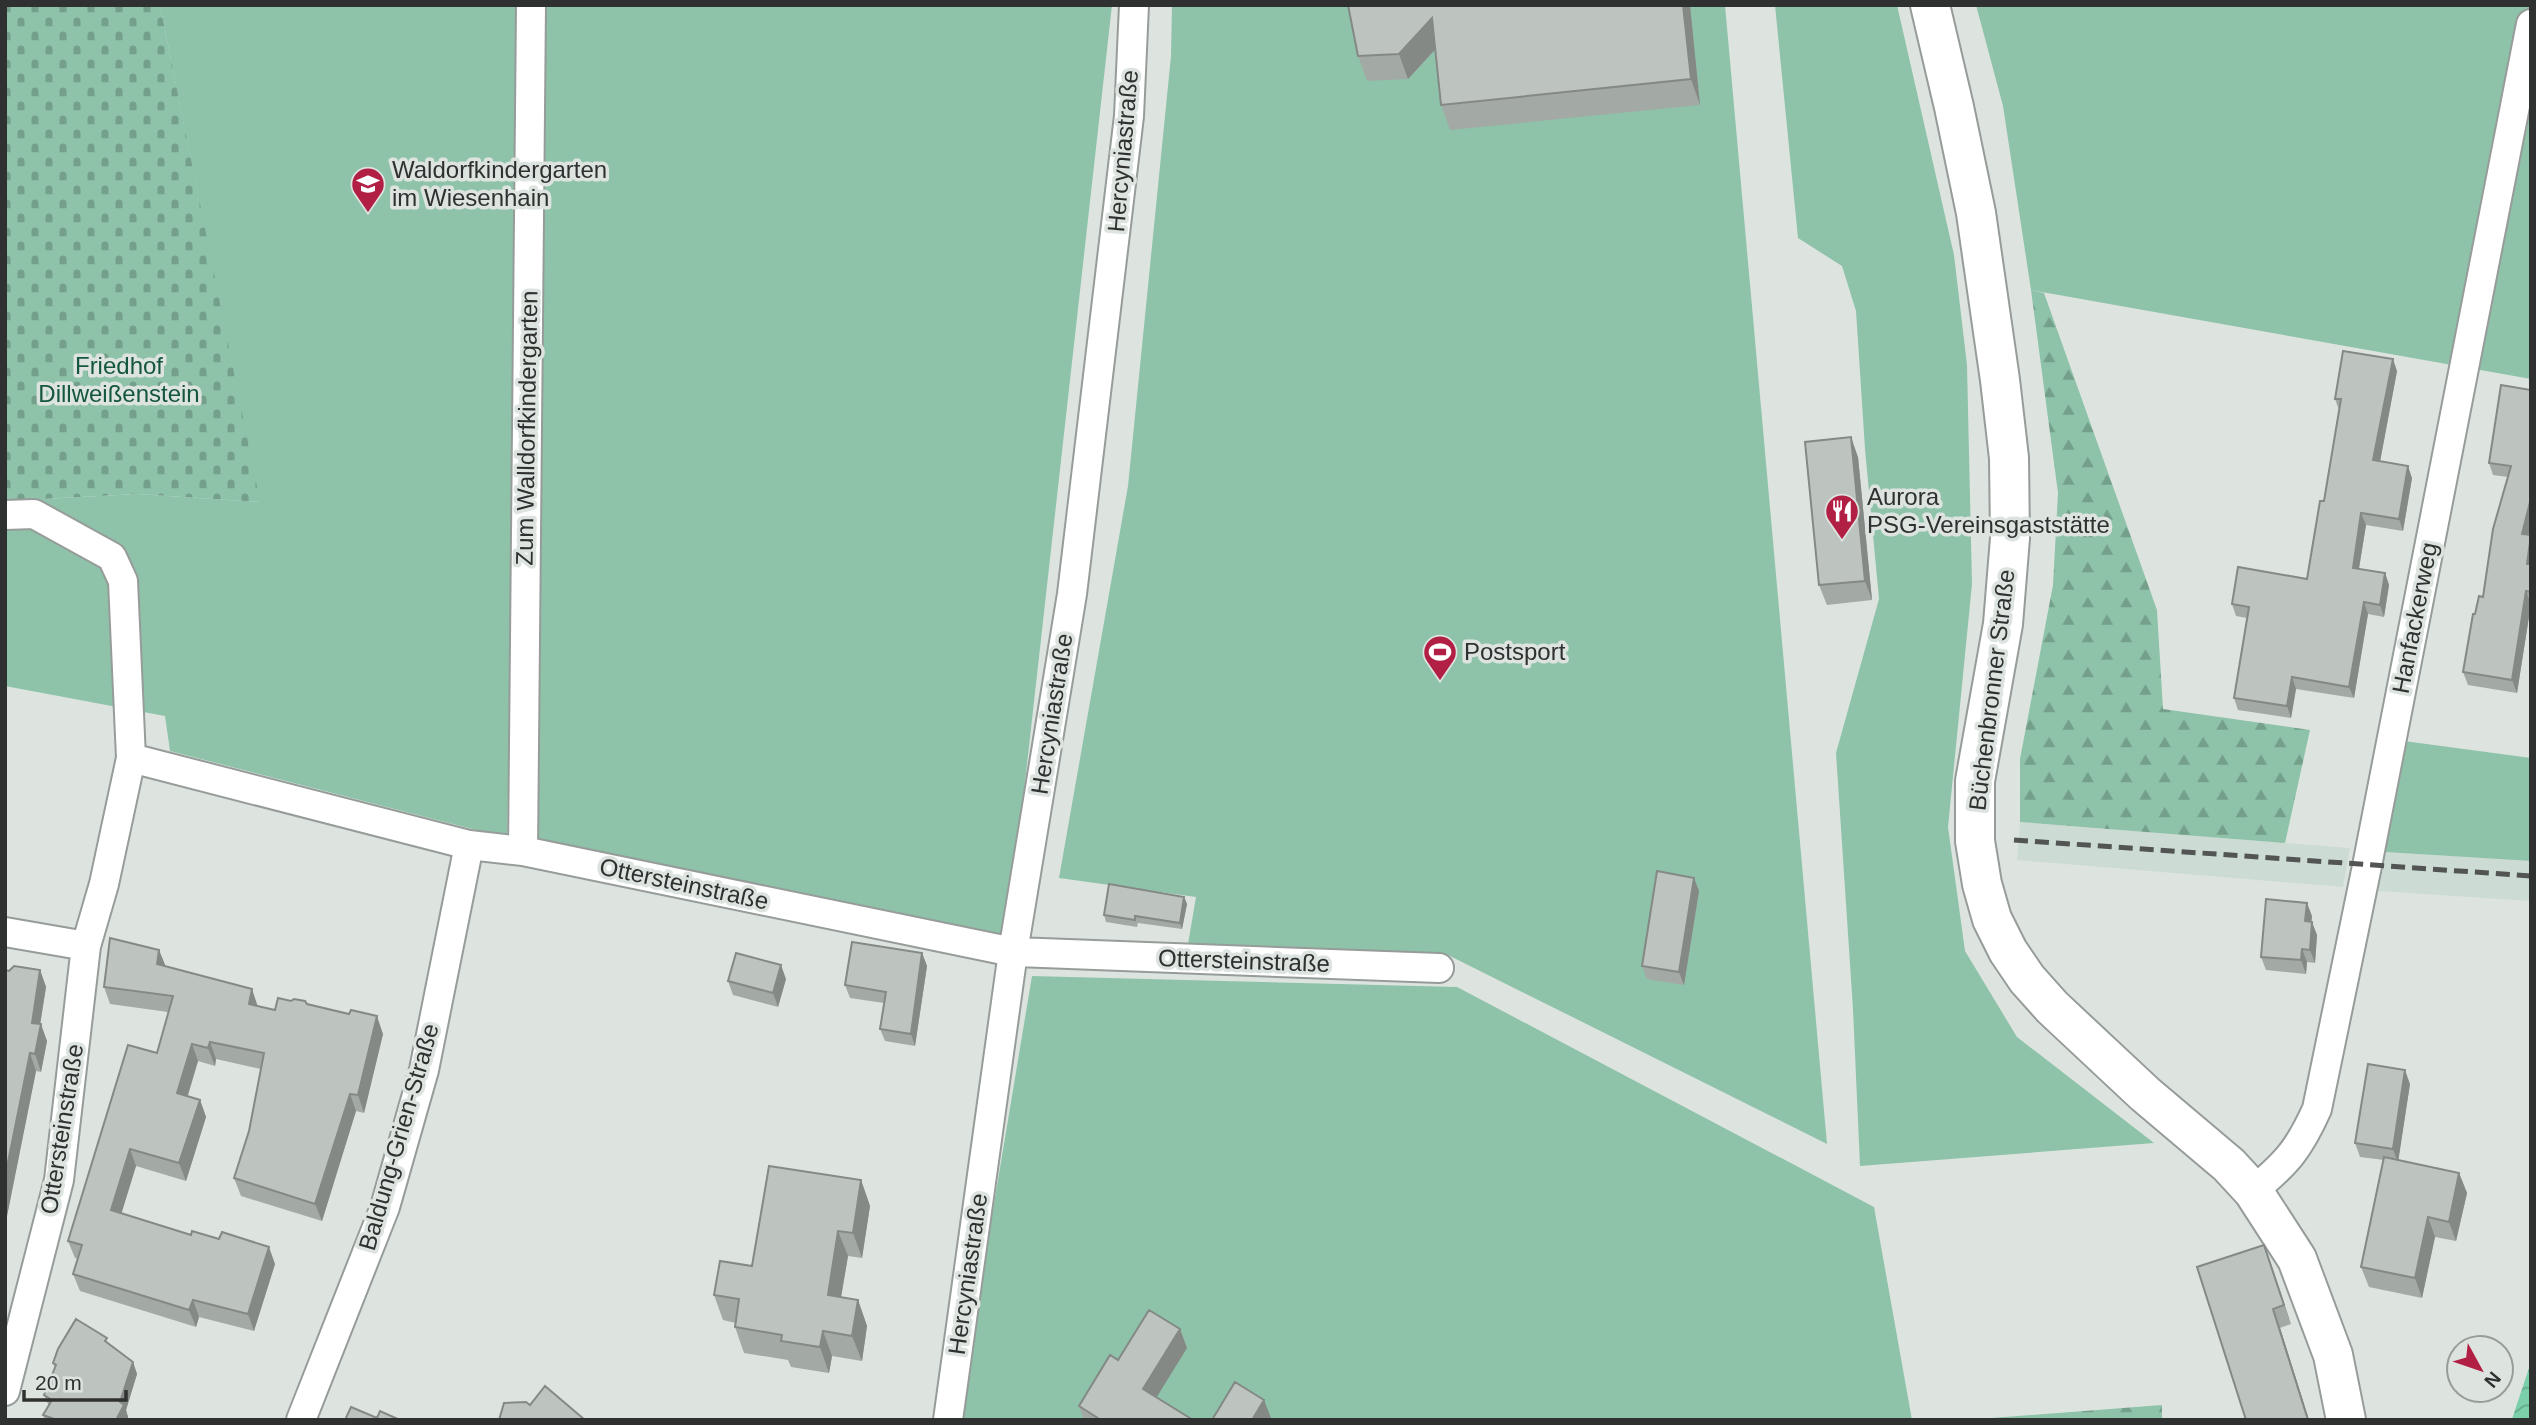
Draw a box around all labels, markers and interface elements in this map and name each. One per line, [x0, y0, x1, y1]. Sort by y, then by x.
street label: Hercyniastraße [1102, 69, 1143, 233]
place label: Waldorfkindergarten im Wiesenhain [392, 156, 607, 211]
school or university icon: Waldorfkindergarten im Wiesenhain [349, 165, 387, 214]
street label: Zum Walldorfkindergarten [511, 290, 542, 566]
park label: Friedhof Dillweißenstein [38, 352, 200, 407]
place label: Aurora PSG-Vereinsgaststätte [1867, 483, 2110, 538]
restaurant icon: Aurora PSG-Vereinsgaststätte [1823, 492, 1861, 541]
street label: Hanfackerweg [2387, 540, 2442, 696]
street label: Büchenbronner Straße [1963, 568, 2020, 812]
street label: Hercyniastraße [1025, 631, 1078, 796]
sports icon: Postsport [1421, 633, 1459, 682]
place label: Postsport [1464, 638, 1566, 665]
street label: Ottersteinstraße [597, 852, 771, 915]
street label: Ottersteinstraße [1158, 944, 1330, 977]
street label: Baldung-Grien-Straße [353, 1020, 444, 1253]
street label: Ottersteinstraße [35, 1042, 88, 1216]
street label: Hercyniastraße [943, 1191, 992, 1356]
north arrow [2445, 1334, 2515, 1404]
scale bar [24, 1358, 126, 1402]
text: N [2480, 1368, 2505, 1392]
text: 20 m [35, 1371, 82, 1394]

